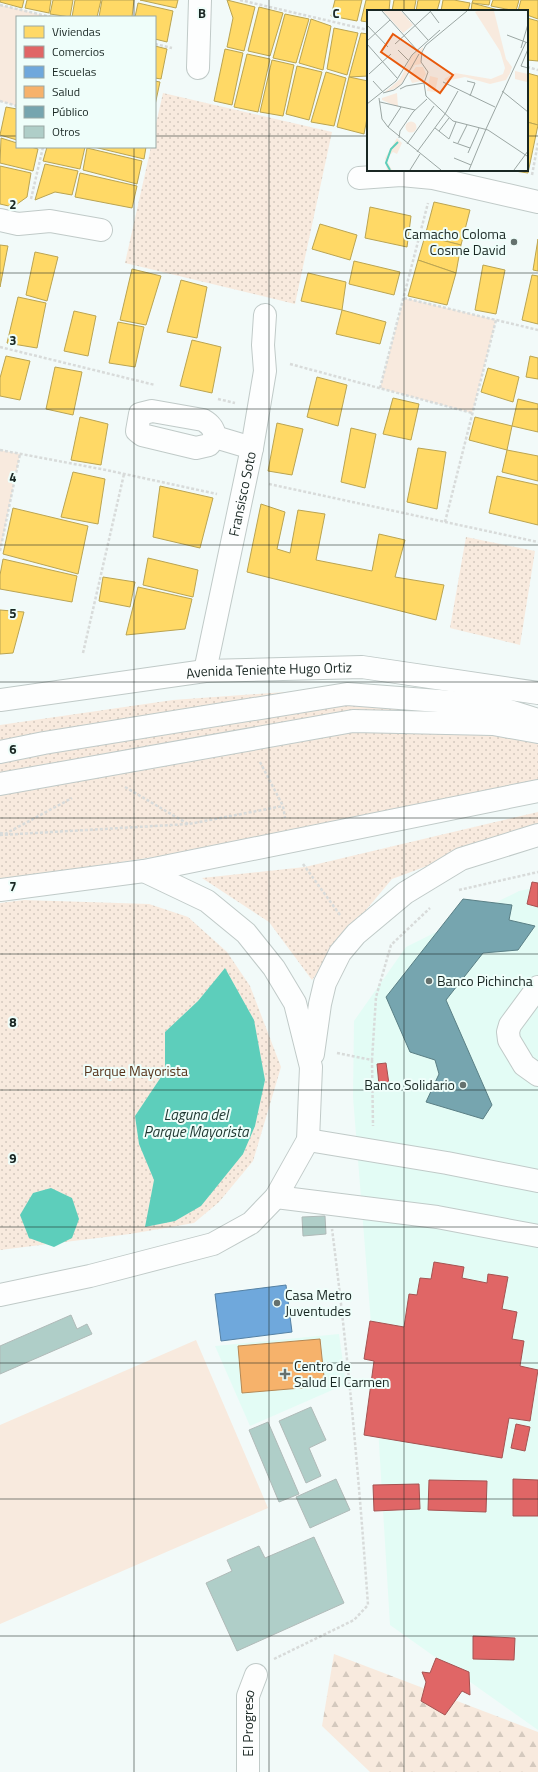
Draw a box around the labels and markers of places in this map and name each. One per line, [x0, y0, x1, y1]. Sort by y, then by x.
place label: Camacho Coloma Cosme David [404, 223, 506, 260]
marker: Camacho Coloma Cosme David [509, 237, 519, 247]
place label: Banco Pichincha [437, 970, 533, 991]
marker: Banco Pichincha [424, 976, 434, 986]
place label: Banco Solidario [364, 1074, 455, 1095]
marker: Banco Solidario [458, 1080, 468, 1090]
place label: Casa Metro Juventudes [285, 1284, 352, 1321]
marker: Casa Metro Juventudes [272, 1298, 282, 1308]
place label: Centro de Salud El Carmen [294, 1355, 390, 1392]
marker: Centro de Salud El Carmen [279, 1368, 291, 1380]

